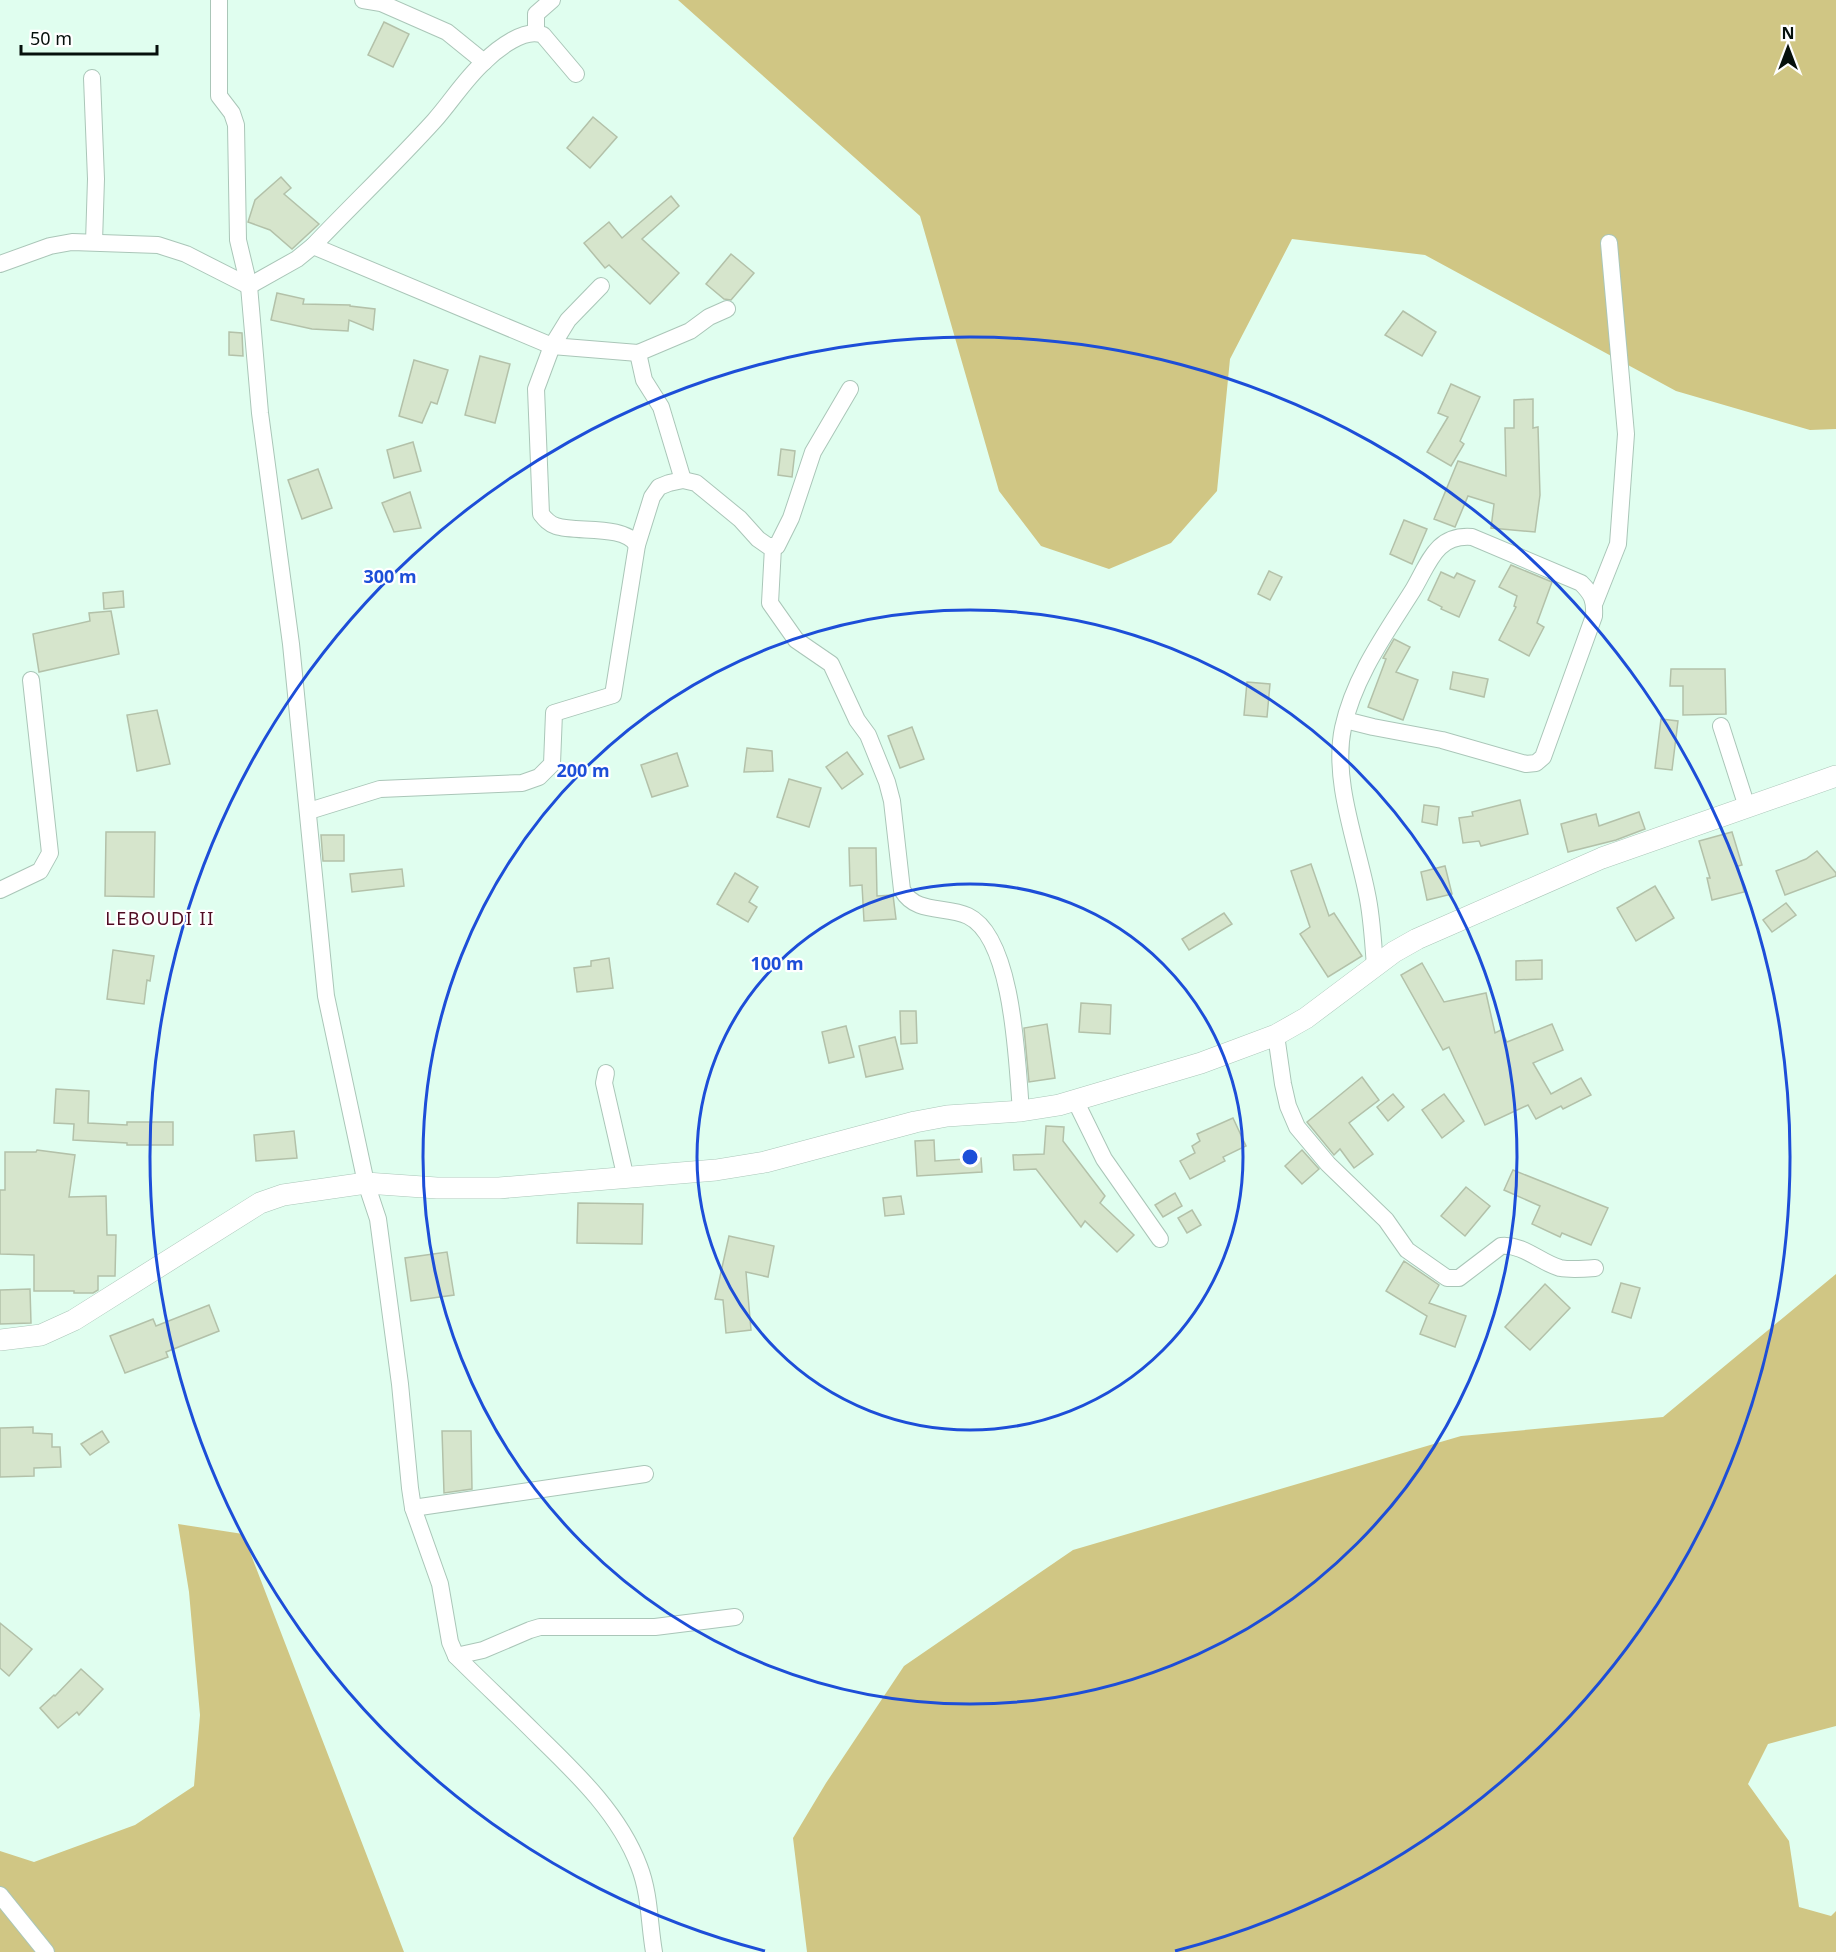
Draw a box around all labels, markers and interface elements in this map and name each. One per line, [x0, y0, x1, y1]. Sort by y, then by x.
scale bar [21, 18, 158, 56]
north arrow [1758, 18, 1818, 78]
text: N [1781, 22, 1795, 44]
text: 50 m [30, 26, 72, 50]
text: 300 m [363, 564, 417, 588]
text: 200 m [556, 758, 610, 782]
district label: LEBOUDI II [105, 906, 215, 930]
text: 100 m [750, 951, 804, 975]
centre of rings [960, 1147, 980, 1167]

